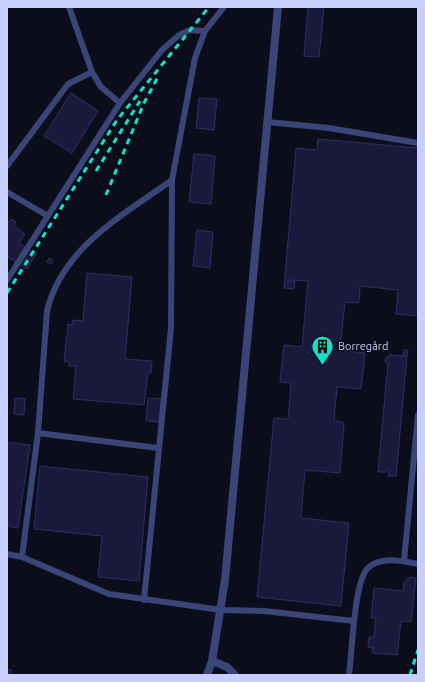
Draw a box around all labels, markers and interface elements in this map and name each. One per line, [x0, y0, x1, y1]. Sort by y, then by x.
building icon: Borregård [310, 333, 336, 366]
place label: Borregård [338, 340, 388, 352]

